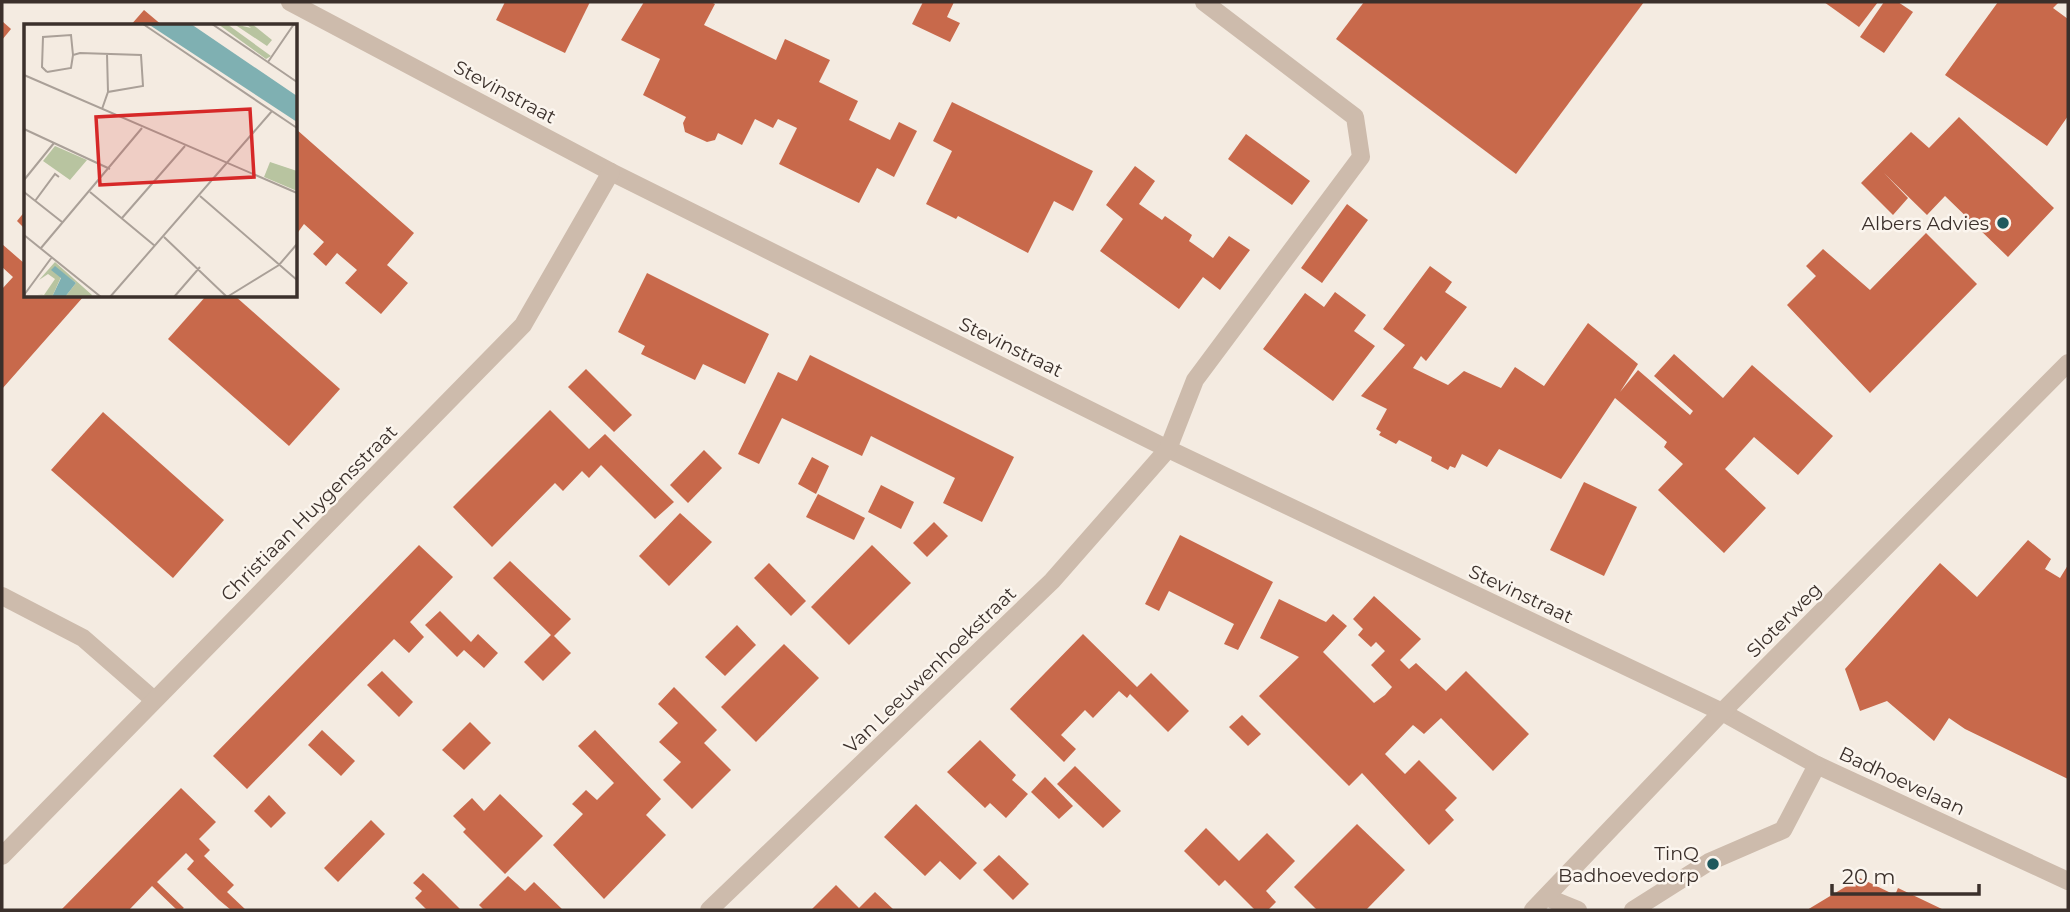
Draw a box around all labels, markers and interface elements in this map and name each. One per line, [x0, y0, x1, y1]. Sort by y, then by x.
inset map [24, 24, 298, 298]
street label: Stevinstraat [450, 55, 560, 129]
place label: Albers Advies [1862, 212, 1989, 235]
marker: Albers Advies [1995, 215, 2011, 231]
street label: Stevinstraat [955, 312, 1067, 382]
street label: Christiaan Huygensstraat [216, 420, 402, 606]
street label: Stevinstraat [1465, 560, 1577, 628]
street label: Sloterweg [1742, 578, 1826, 662]
street label: Van Leeuwenhoekstraat [839, 582, 1021, 758]
street label: Badhoevelaan [1835, 742, 1969, 820]
place label: TinQ Badhoevedorp [1558, 842, 1699, 887]
scale bar [1832, 852, 1979, 896]
marker: TinQ Badhoevedorp [1705, 856, 1721, 872]
text: 20 m [1842, 864, 1896, 889]

